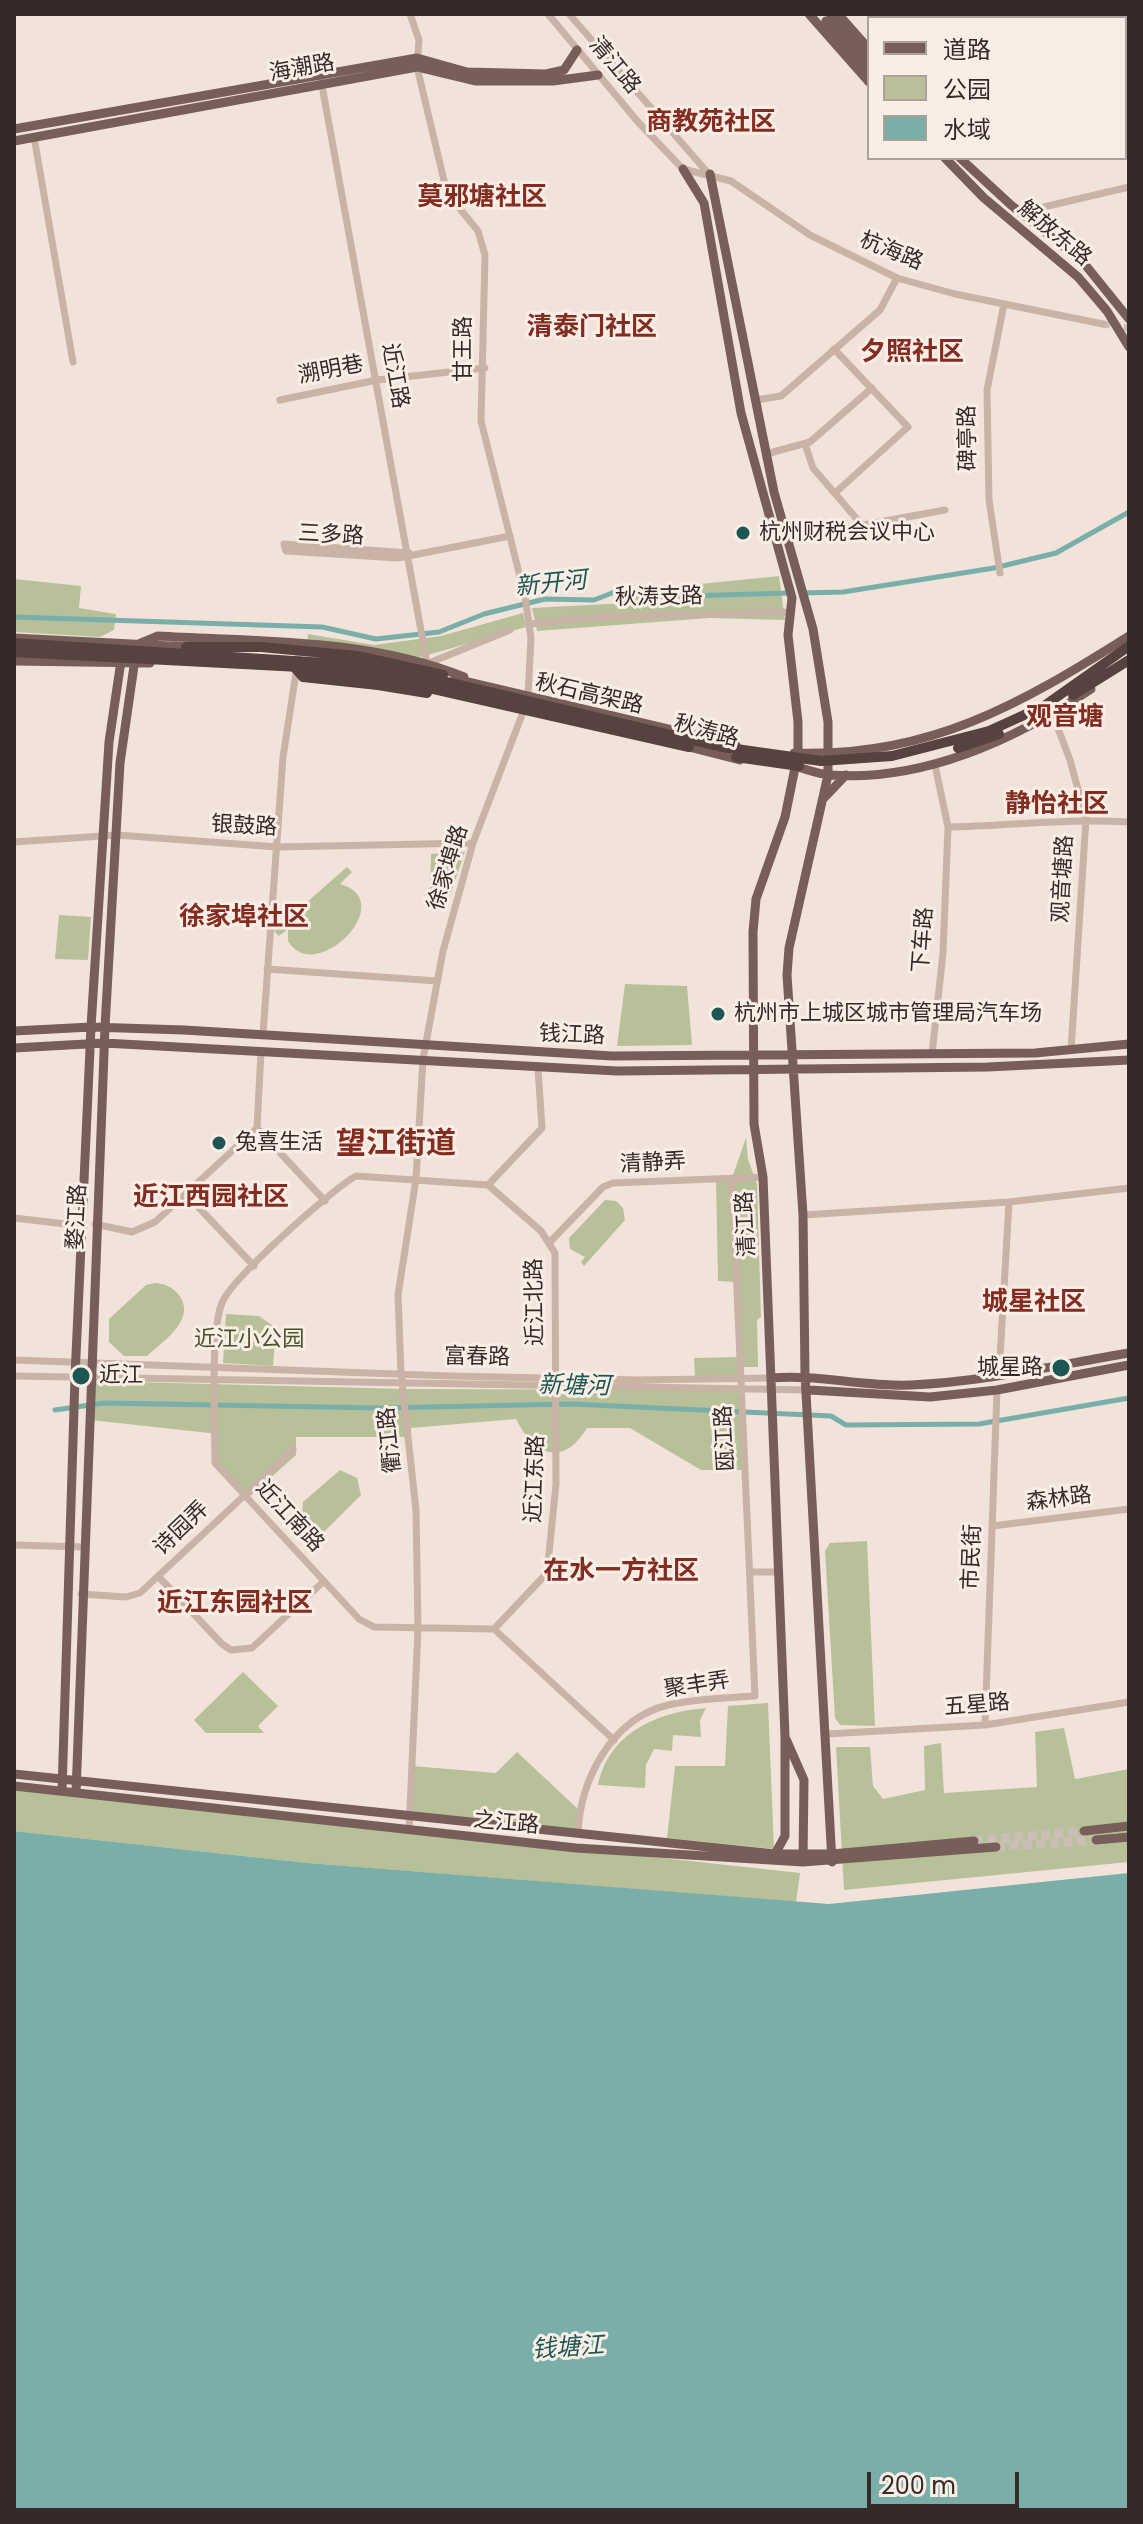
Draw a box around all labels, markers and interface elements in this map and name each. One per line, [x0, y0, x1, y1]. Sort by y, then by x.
legend [867, 16, 1127, 160]
street label: 清江路 [583, 32, 645, 100]
text: 道路 [943, 33, 991, 66]
street label: 海潮路 [267, 50, 337, 88]
text: 公园 [943, 73, 991, 106]
district label: 商教苑社区 [646, 107, 776, 139]
text: 水域 [943, 113, 991, 146]
district label: 莫邪塘社区 [417, 182, 547, 214]
street label: 解放东路 [1012, 196, 1096, 272]
street label: 杭海路 [855, 227, 927, 277]
district label: 清泰门社区 [527, 312, 657, 344]
street label: 甘王路 [451, 316, 477, 382]
district label: 夕照社区 [860, 337, 964, 369]
street label: 近江路 [375, 341, 413, 411]
street label: 溯明巷 [296, 352, 366, 390]
street label: 碑亭路 [955, 405, 983, 471]
place label: 杭州财税会议中心 [759, 520, 935, 546]
street label: 三多路 [297, 521, 365, 551]
marker: 杭州财税会议中心 [734, 524, 752, 542]
water label: 新开河 [514, 567, 588, 603]
street label: 秋涛支路 [615, 584, 703, 612]
street label: 秋石高架路 [532, 670, 646, 720]
district label: 观音塘 [1026, 702, 1104, 734]
street label: 秋涛路 [671, 711, 741, 753]
district label: 静怡社区 [1005, 789, 1109, 821]
street label: 银鼓路 [210, 812, 278, 842]
street label: 徐家埠路 [424, 822, 474, 914]
street label: 观音塘路 [1049, 834, 1079, 924]
district label: 徐家埠社区 [179, 902, 309, 934]
street label: 下车路 [909, 906, 939, 974]
place label: 杭州市上城区城市管理局汽车场 [734, 1001, 1042, 1027]
marker: 杭州市上城区城市管理局汽车场 [709, 1005, 727, 1023]
street label: 钱江路 [539, 1022, 605, 1050]
district label: 望江街道 [336, 1127, 456, 1163]
place label: 兔喜生活 [235, 1130, 323, 1156]
marker: 兔喜生活 [210, 1134, 228, 1152]
street label: 清静弄 [619, 1149, 687, 1179]
district label: 近江西园社区 [133, 1182, 289, 1214]
street label: 婺江路 [63, 1183, 93, 1251]
street label: 清江路 [732, 1190, 762, 1258]
street label: 近江北路 [522, 1258, 550, 1346]
district label: 城星社区 [982, 1287, 1086, 1319]
park label: 近江小公园 [194, 1327, 304, 1353]
street label: 富春路 [444, 1344, 510, 1372]
place label: 城星路 [977, 1355, 1043, 1381]
marker: 城星路 [1050, 1357, 1072, 1379]
place label: 近江 [99, 1363, 143, 1389]
marker: 近江 [70, 1365, 92, 1387]
water label: 新塘河 [538, 1372, 610, 1402]
street label: 瓯江路 [711, 1404, 741, 1472]
street label: 衢江路 [374, 1406, 408, 1474]
street label: 近江东路 [521, 1435, 551, 1523]
street label: 近江南路 [249, 1476, 329, 1558]
street label: 森林路 [1025, 1483, 1093, 1517]
street label: 诗园弄 [149, 1497, 215, 1561]
street label: 市民街 [959, 1524, 987, 1590]
district label: 在水一方社区 [543, 1556, 699, 1588]
district label: 近江东园社区 [157, 1588, 313, 1620]
street label: 聚丰弄 [662, 1668, 732, 1704]
street label: 五星路 [943, 1690, 1011, 1722]
street label: 之江路 [472, 1808, 540, 1840]
water label: 钱塘江 [531, 2332, 605, 2366]
scale bar [871, 2456, 1023, 2506]
text: 200 m [881, 2469, 956, 2502]

